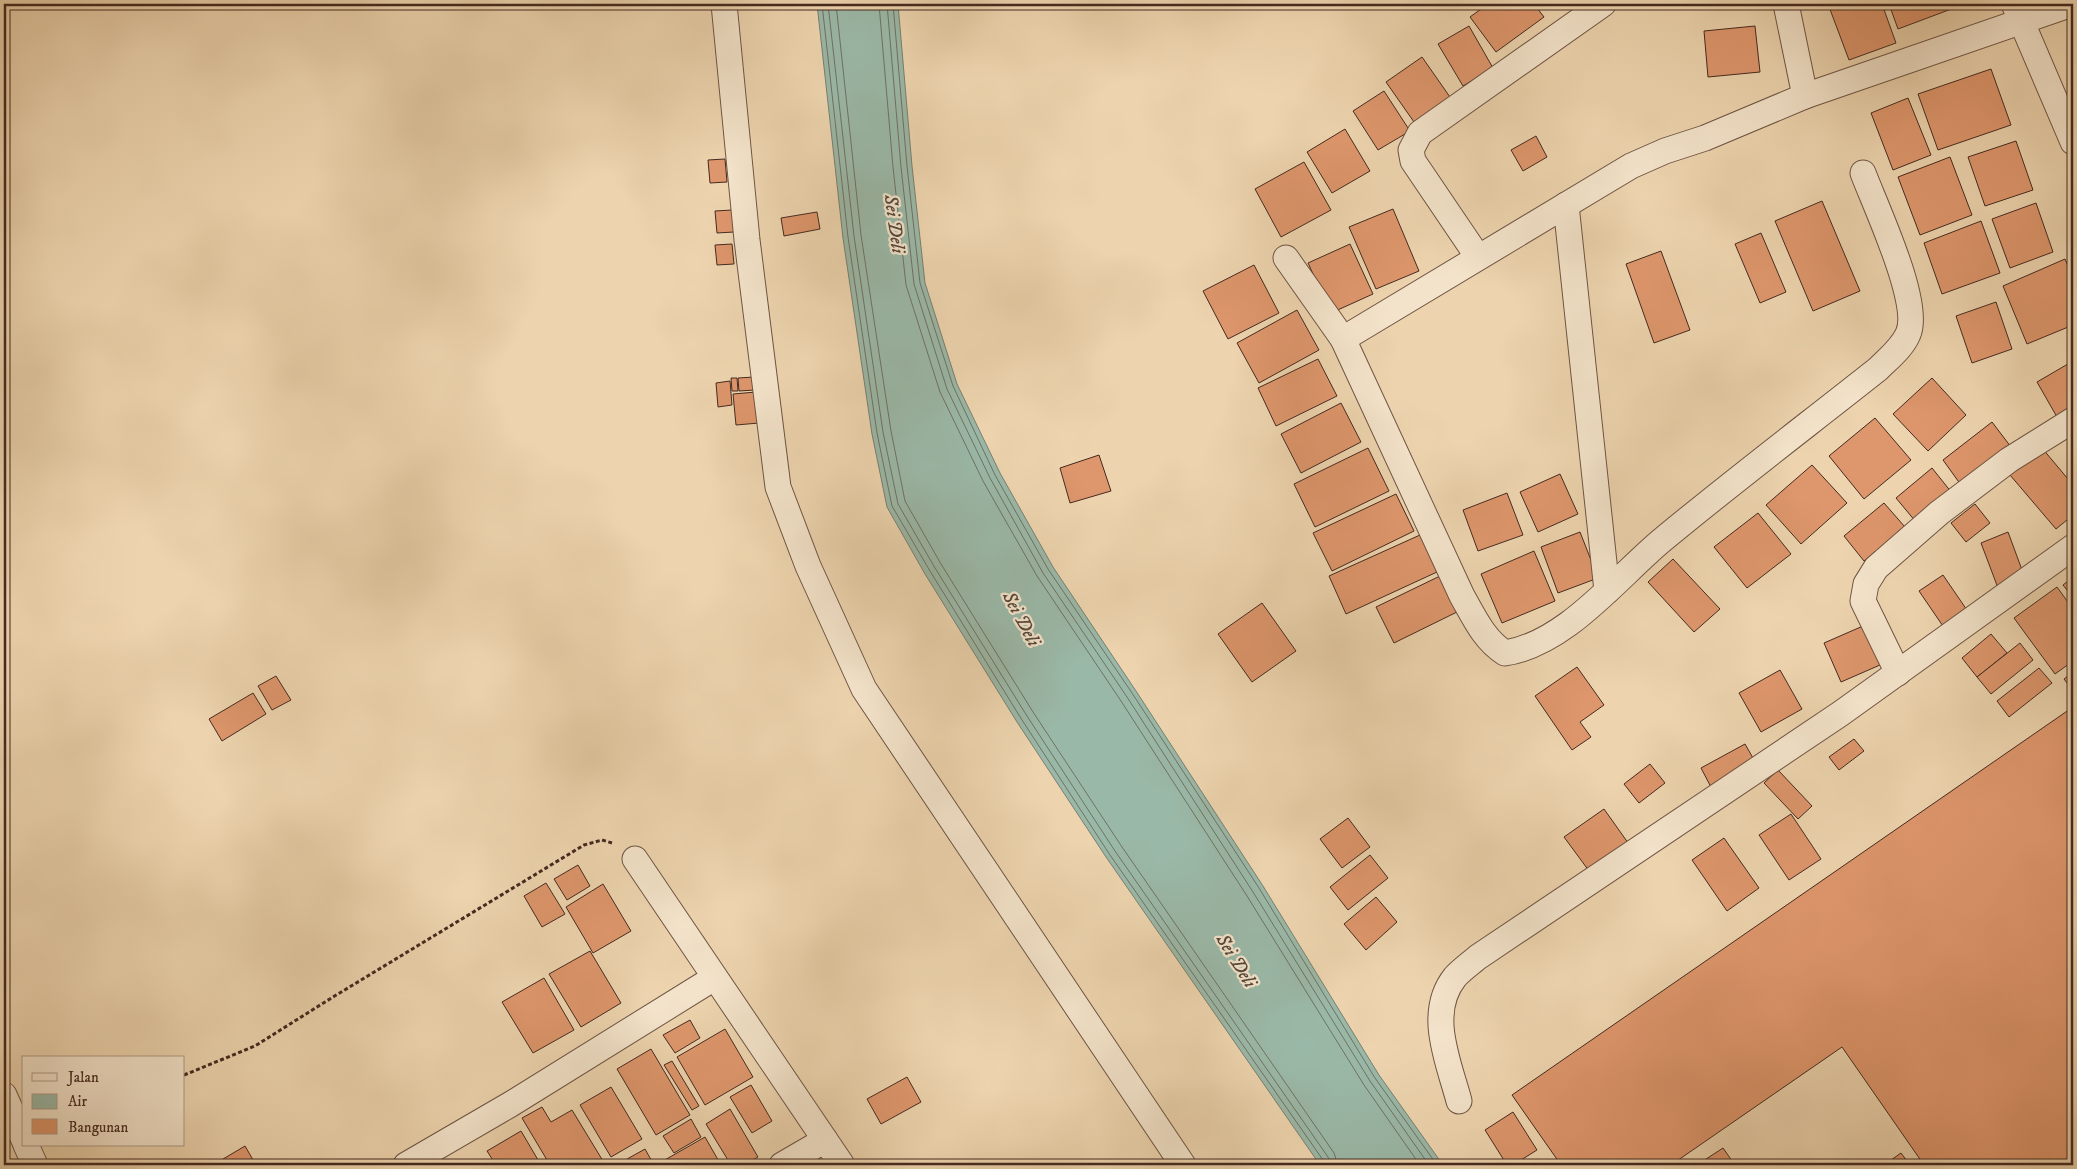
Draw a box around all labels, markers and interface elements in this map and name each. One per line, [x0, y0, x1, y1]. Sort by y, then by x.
water label: Sei Deli [878, 192, 910, 256]
water label: Sei Deli [996, 587, 1045, 651]
water label: Sei Deli [1210, 929, 1262, 993]
legend [22, 1056, 185, 1146]
text: Jalan [66, 1068, 99, 1087]
text: Air [68, 1092, 87, 1111]
text: Bangunan [68, 1118, 128, 1137]

